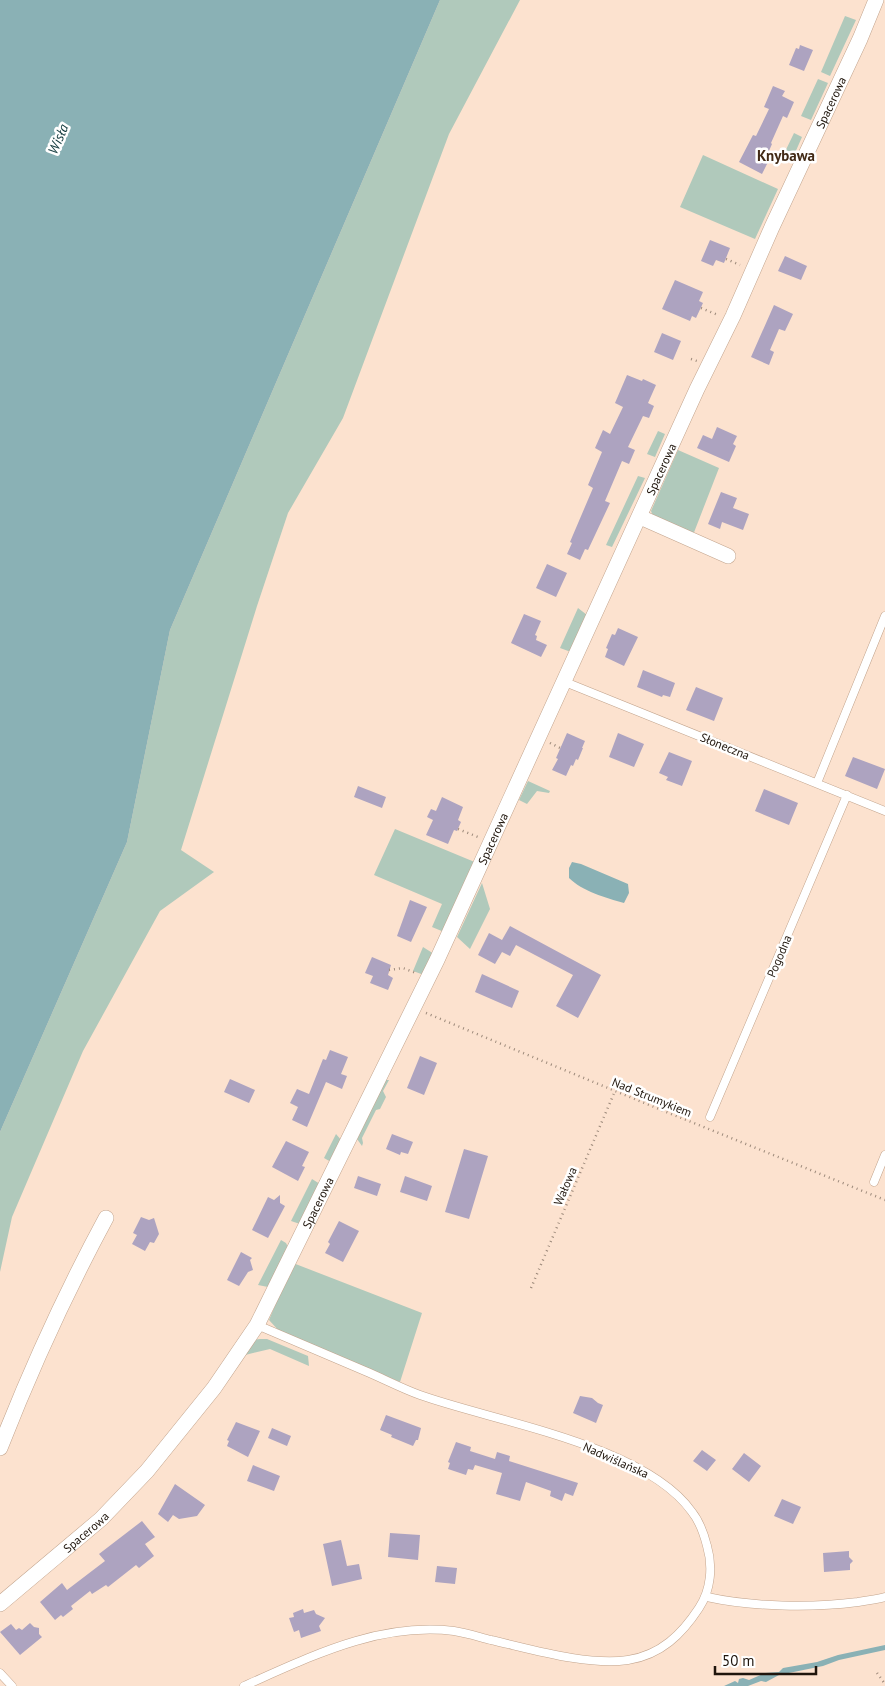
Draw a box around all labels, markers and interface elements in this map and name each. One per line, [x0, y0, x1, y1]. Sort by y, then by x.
street label: Spacerowa [812, 74, 849, 131]
water label: Wisła [44, 121, 72, 157]
district label: Knybawa [757, 146, 815, 165]
street label: Spacerowa [642, 441, 679, 497]
street label: Słoneczna [698, 729, 752, 763]
street label: Spacerowa [474, 810, 511, 867]
street label: Pogodna [763, 933, 795, 979]
street label: Nad Strumykiem [610, 1074, 694, 1120]
street label: Wałowa [550, 1165, 580, 1207]
street label: Spacerowa [298, 1174, 336, 1231]
street label: Nadwiślańska [581, 1439, 651, 1481]
street label: Spacerowa [60, 1508, 112, 1555]
scale bar [715, 1644, 816, 1676]
text: 50 m [722, 1651, 755, 1670]

